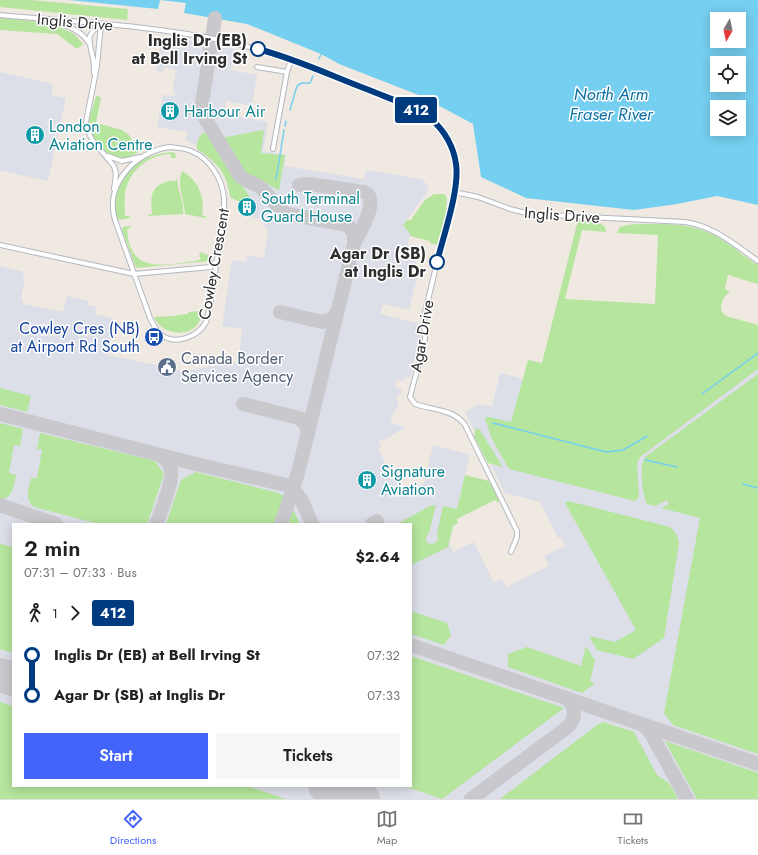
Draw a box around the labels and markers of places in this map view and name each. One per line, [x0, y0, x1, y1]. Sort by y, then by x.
place label: Inglis Dr (EB) at Bell Irving St [131, 29, 248, 70]
marker: Inglis Dr (EB) at Bell Irving St [250, 41, 266, 57]
building icon: Harbour Air [159, 100, 181, 122]
place label: Harbour Air [184, 100, 266, 123]
place label: London Aviation Centre [49, 115, 153, 156]
building icon: London Aviation Centre [24, 124, 46, 146]
place label: South Terminal Guard House [261, 187, 360, 228]
building icon: South Terminal Guard House [236, 196, 258, 218]
place label: Agar Dr (SB) at Inglis Dr [329, 242, 426, 283]
marker: Agar Dr (SB) at Inglis Dr [429, 254, 445, 270]
place label: Cowley Cres (NB) at Airport Rd South [10, 317, 140, 358]
bus stop icon: Cowley Cres (NB) at Airport Rd South [143, 326, 165, 348]
place label: Canada Border Services Agency [181, 347, 294, 388]
public building icon: Canada Border Services Agency [156, 356, 178, 378]
place label: Signature Aviation [381, 460, 445, 501]
building icon: Signature Aviation [356, 469, 378, 491]

